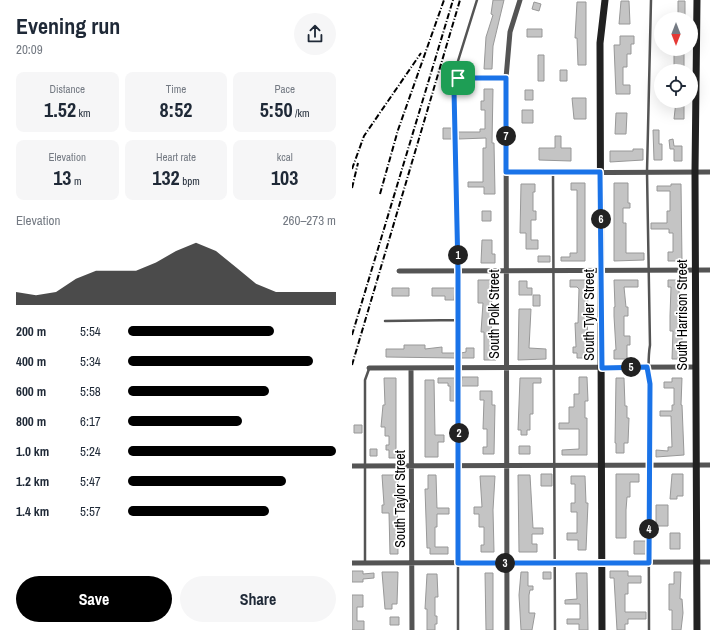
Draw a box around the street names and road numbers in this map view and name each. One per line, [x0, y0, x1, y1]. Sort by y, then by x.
street label: South Harrison Street [673, 259, 691, 371]
street label: South Polk Street [485, 269, 503, 359]
street label: South Tyler Street [580, 269, 598, 361]
street label: South Taylor Street [391, 450, 409, 548]

